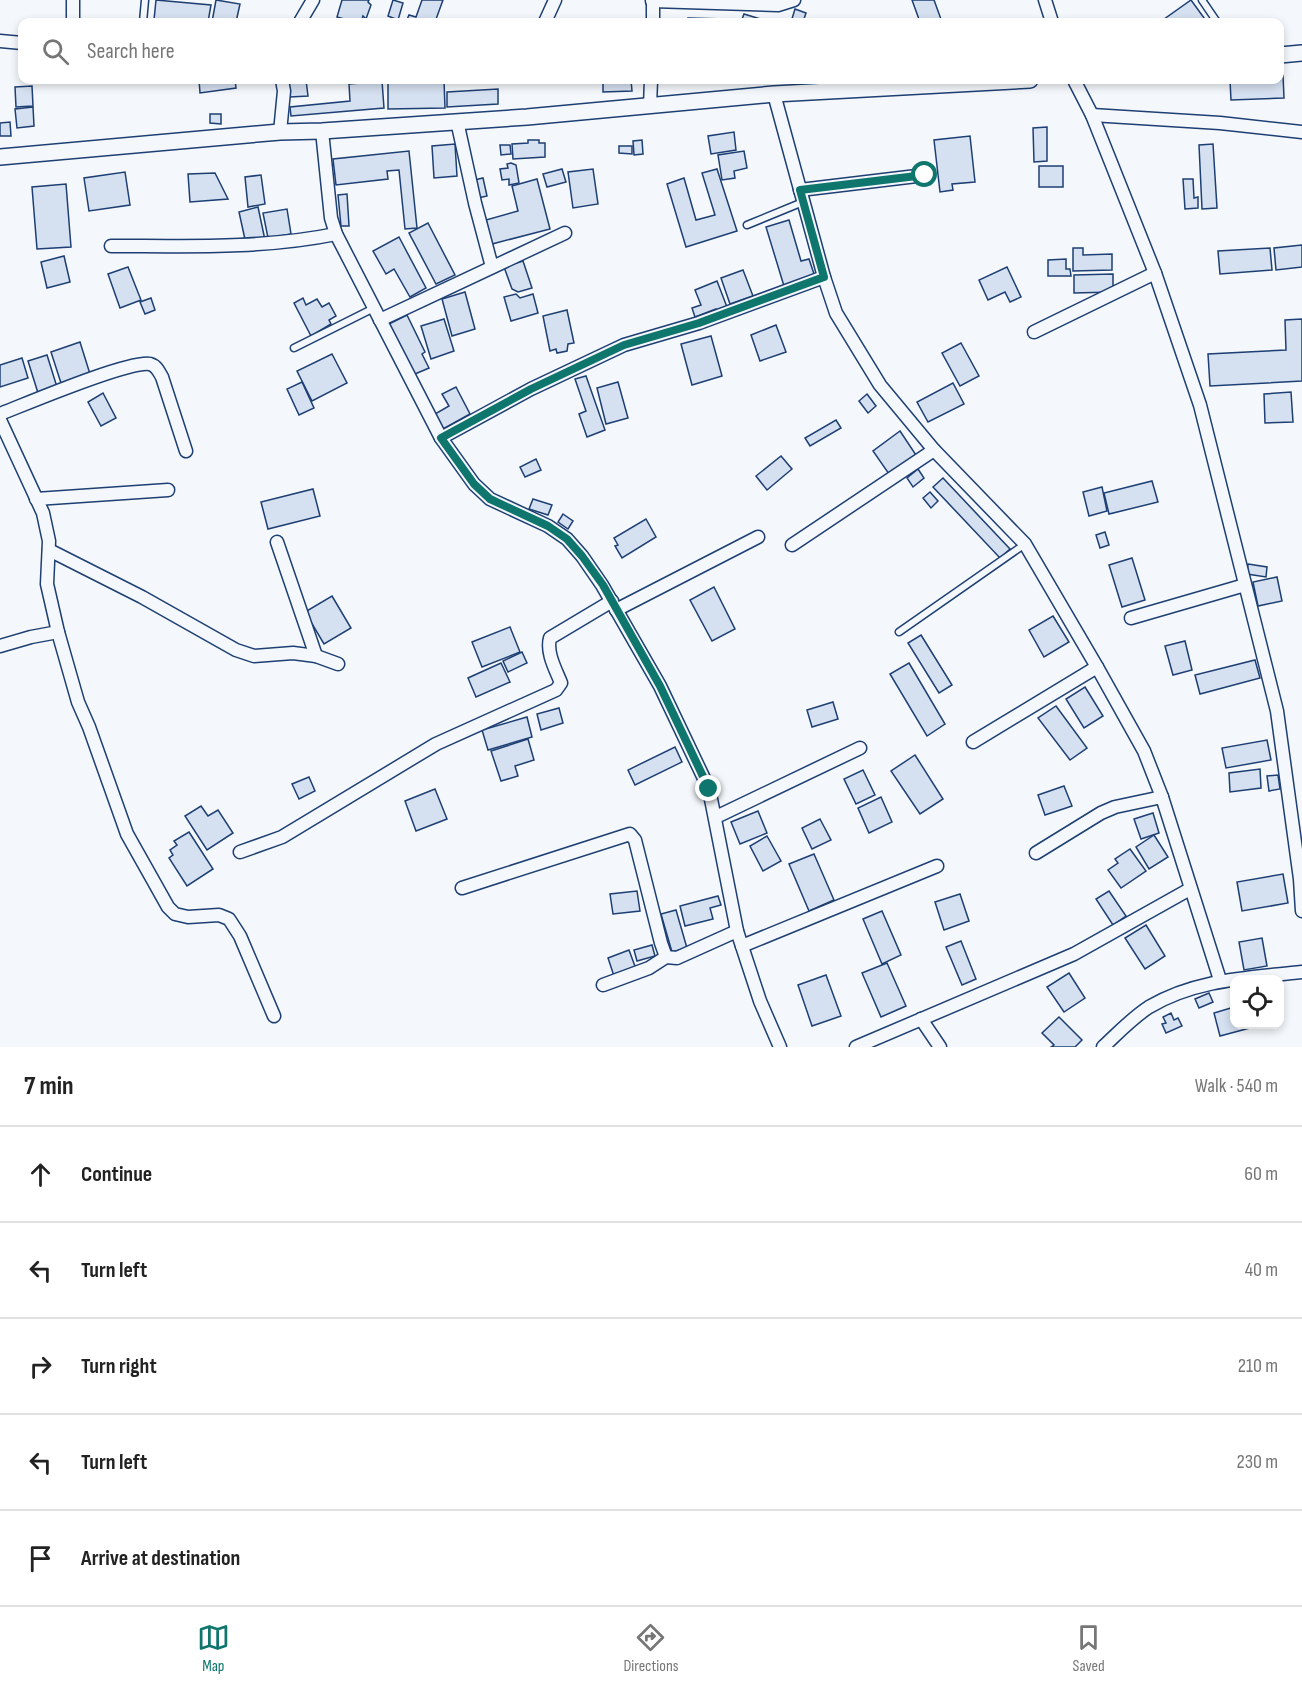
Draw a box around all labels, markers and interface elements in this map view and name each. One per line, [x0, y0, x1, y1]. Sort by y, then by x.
search box [18, 18, 1284, 84]
icon: search [39, 35, 72, 68]
text: Search here [87, 38, 174, 65]
route start [911, 161, 937, 187]
route end [695, 775, 721, 801]
map controls [1230, 975, 1284, 1029]
button: locate [1230, 975, 1284, 1029]
text: 7 min [24, 1071, 73, 1102]
text: Walk · 540 m [1195, 1074, 1278, 1098]
icon: ahead [24, 1158, 57, 1191]
text: Continue [81, 1161, 152, 1188]
text: 60 m [1244, 1162, 1278, 1186]
icon: left [24, 1254, 57, 1287]
text: Turn left [81, 1257, 147, 1284]
text: 40 m [1245, 1258, 1278, 1282]
icon: right [24, 1350, 57, 1383]
text: Turn right [81, 1353, 157, 1380]
text: 210 m [1238, 1354, 1278, 1378]
icon: left [24, 1446, 57, 1479]
text: Turn left [81, 1449, 147, 1476]
text: 230 m [1236, 1450, 1278, 1474]
icon: arrive [24, 1542, 57, 1575]
text: Arrive at destination [81, 1545, 240, 1572]
tab: Map [197, 1621, 230, 1676]
tab: Directions [623, 1621, 679, 1676]
tab: Saved [1072, 1621, 1105, 1676]

